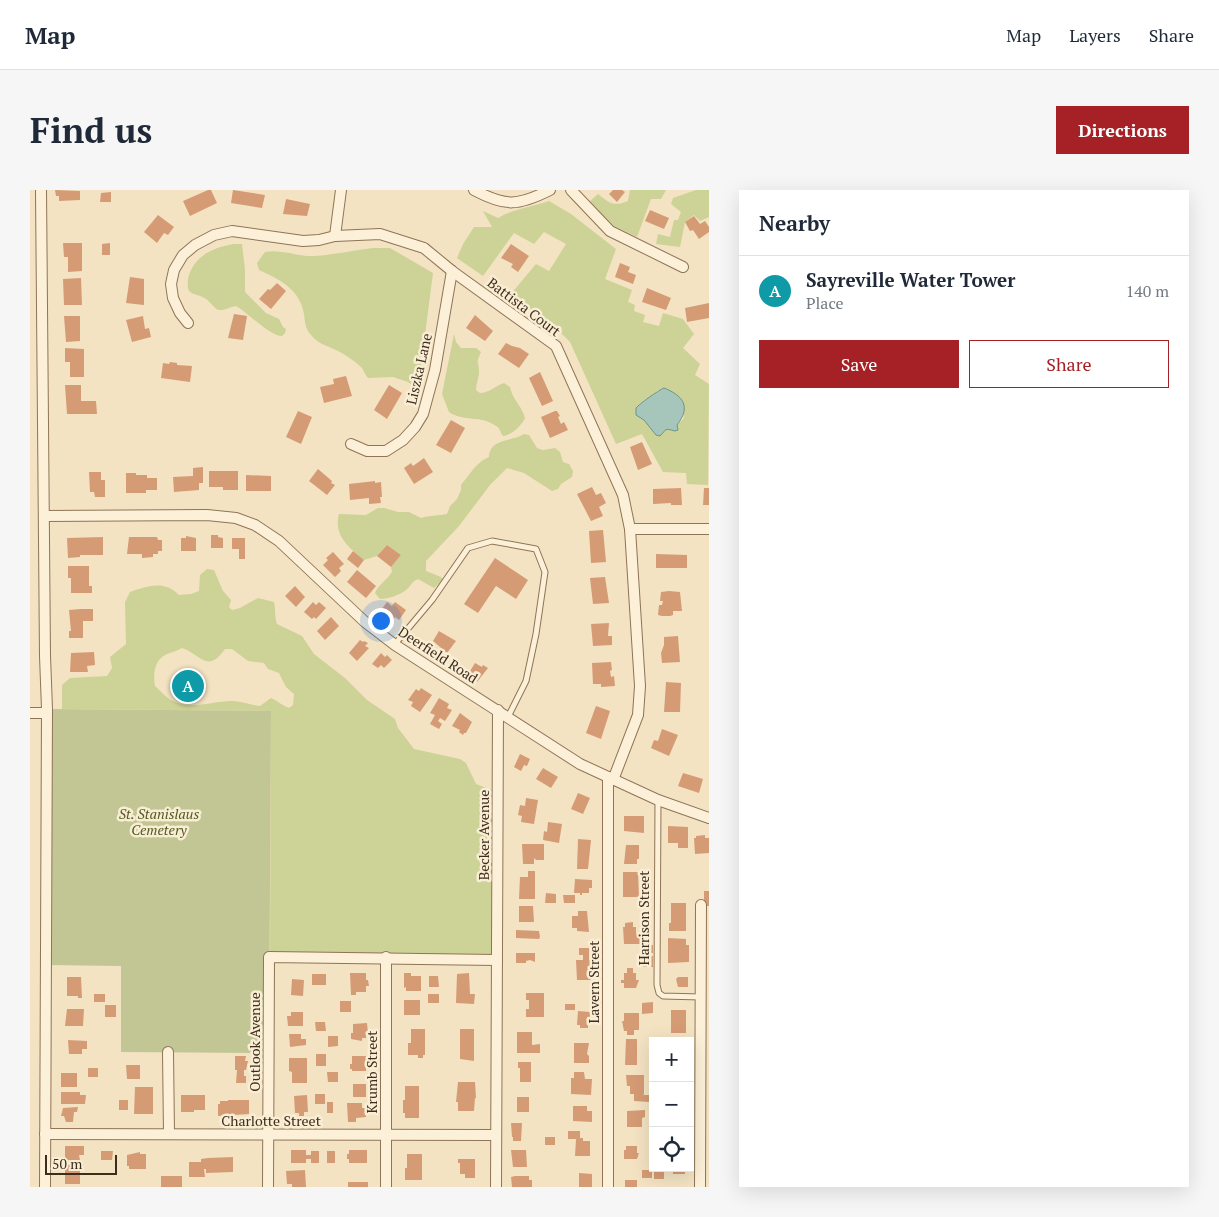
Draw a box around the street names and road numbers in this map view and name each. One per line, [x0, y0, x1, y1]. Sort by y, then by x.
street label: Battista Court [484, 273, 565, 341]
street label: Liszka Lane [401, 331, 436, 406]
street label: Deerfield Road [395, 622, 482, 688]
street label: Becker Avenue [474, 790, 493, 880]
street label: Harrison Street [634, 870, 653, 966]
street label: Lavern Street [584, 940, 603, 1024]
street label: Outlook Avenue [245, 992, 264, 1092]
street label: Krumb Street [362, 1030, 381, 1113]
street label: Charlotte Street [221, 1111, 322, 1130]

